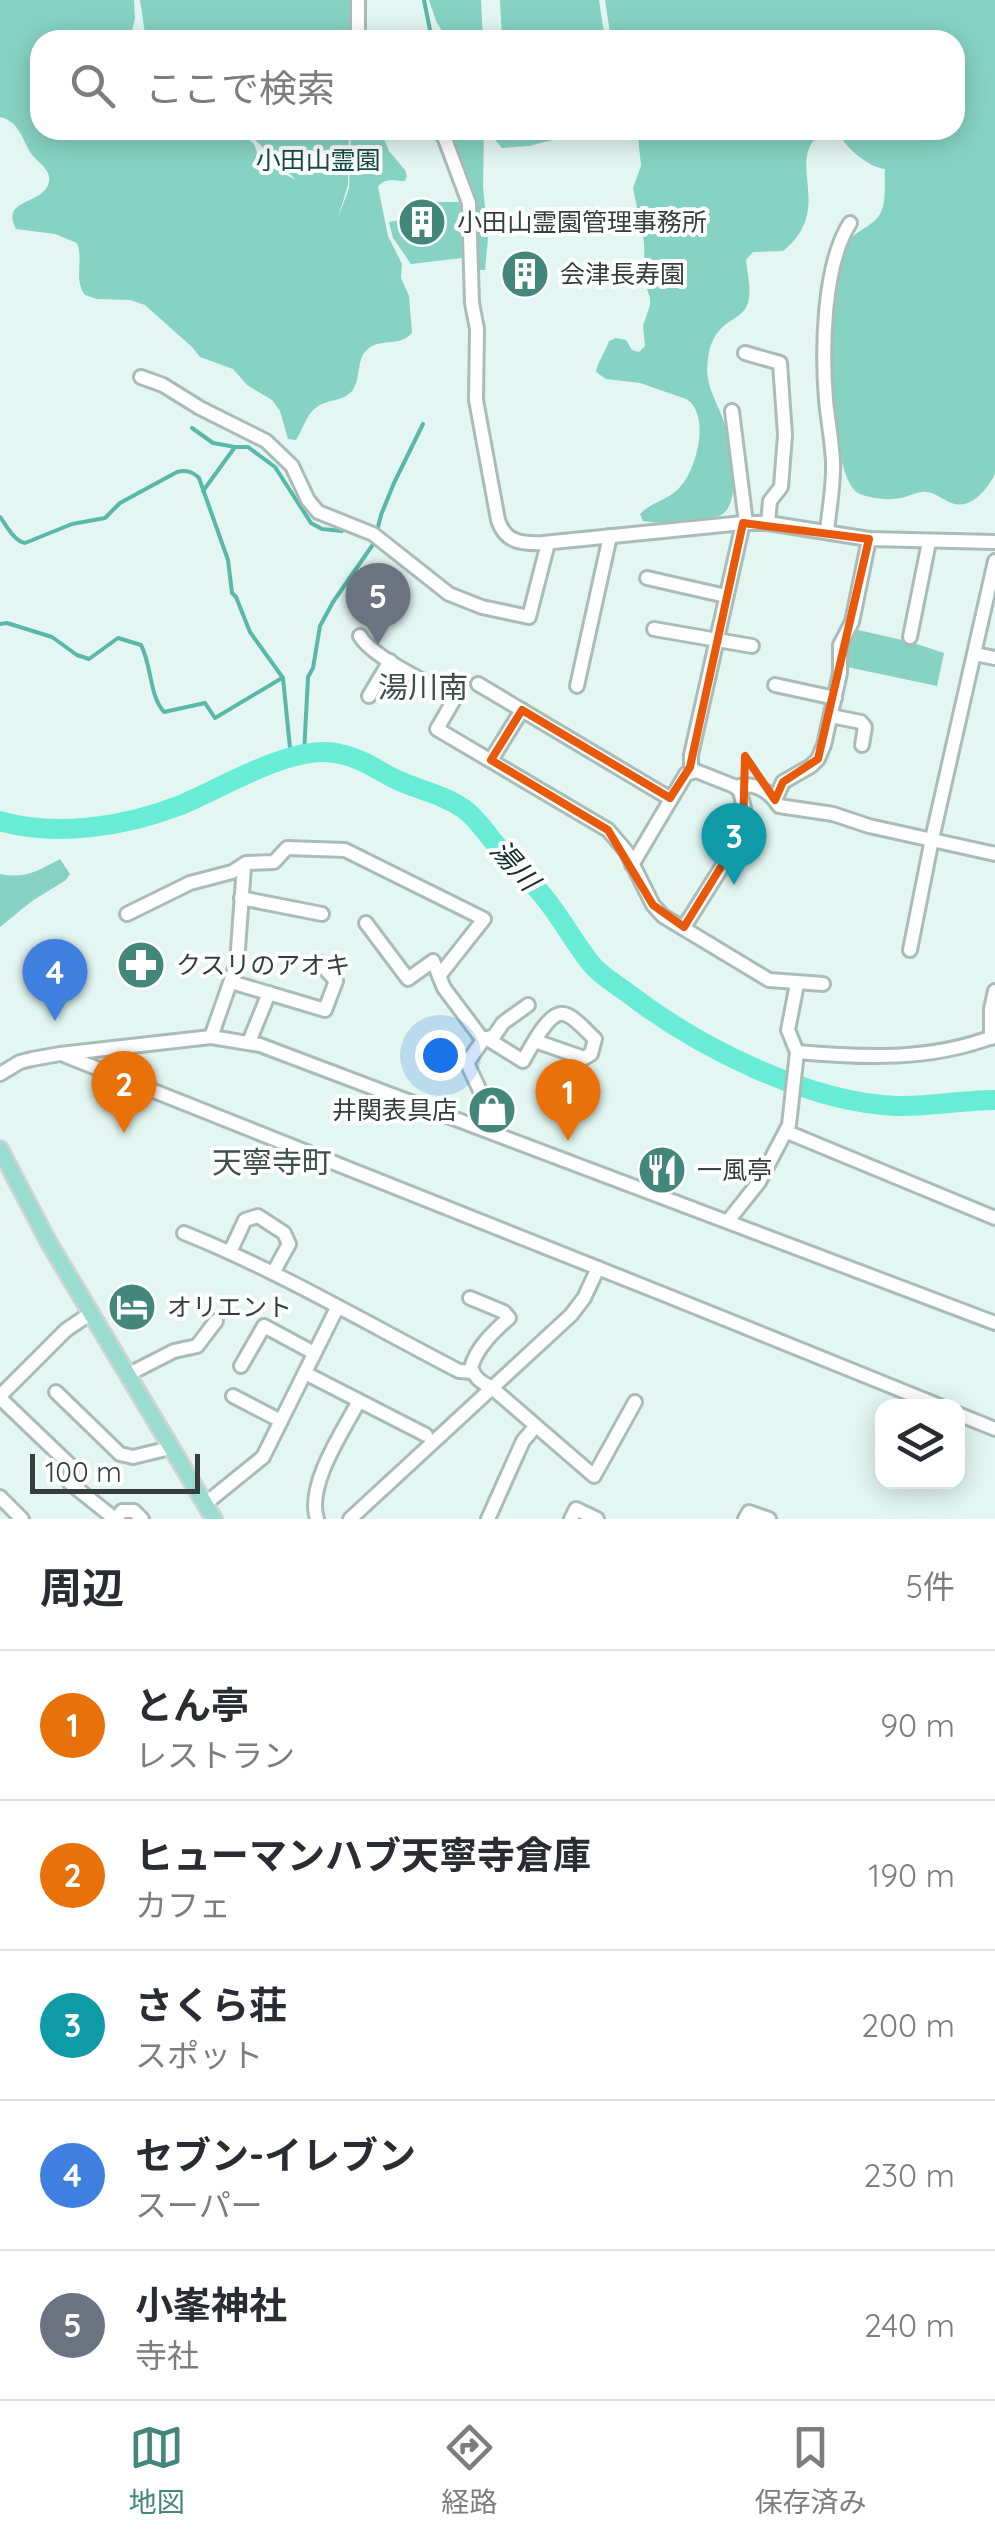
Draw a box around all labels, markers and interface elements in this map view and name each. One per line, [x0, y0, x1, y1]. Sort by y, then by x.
search box [30, 30, 965, 140]
icon: search [65, 58, 120, 113]
text: ここで検索 [145, 64, 335, 112]
park label: 小田山霊園 [255, 144, 381, 175]
building icon: 小田山霊園管理事務所 [396, 196, 448, 248]
place label: 小田山霊園管理事務所 [457, 206, 707, 237]
building icon: 会津長寿園 [499, 248, 551, 300]
place label: 会津長寿園 [560, 258, 685, 289]
pin: 5 [346, 562, 410, 645]
district label: 湯川南 [378, 668, 468, 706]
pin: 3 [702, 802, 766, 885]
water label: 湯川 [484, 832, 549, 899]
pin: 4 [22, 938, 88, 1021]
pharmacy icon: クスリのアオキ [115, 939, 167, 991]
place label: クスリのアオキ [176, 949, 350, 980]
your location [415, 1030, 466, 1081]
pin: 2 [92, 1050, 156, 1133]
pin: 1 [536, 1058, 600, 1141]
shop icon: 井関表具店 [466, 1084, 518, 1136]
place label: 井関表具店 [332, 1094, 457, 1125]
district label: 天寧寺町 [212, 1143, 332, 1181]
restaurant icon: 一風亭 [636, 1144, 688, 1196]
place label: 一風亭 [697, 1154, 772, 1185]
hotel icon: オリエント [106, 1281, 158, 1333]
place label: オリエント [167, 1291, 292, 1322]
map controls [875, 1399, 965, 1489]
button: layers [875, 1399, 965, 1489]
scale bar [30, 1449, 200, 1494]
text: 100 m [45, 1454, 122, 1489]
text: 周辺 [40, 1561, 124, 1614]
text: 5件 [906, 1566, 955, 1606]
text: とん亭 [135, 1681, 249, 1729]
text: 1 [66, 1705, 79, 1745]
text: 90 m [880, 1705, 955, 1745]
text: レストラン [135, 1735, 295, 1775]
text: ヒューマンハブ天寧寺倉庫 [135, 1831, 591, 1879]
text: 2 [63, 1855, 82, 1895]
text: 190 m [868, 1855, 955, 1895]
text: カフェ [135, 1885, 231, 1925]
text: さくら荘 [135, 1981, 287, 2029]
text: 3 [64, 2005, 81, 2045]
text: 200 m [861, 2005, 955, 2045]
text: スポット [135, 2035, 263, 2075]
text: セブン-イレブン [135, 2131, 416, 2179]
text: 4 [63, 2155, 82, 2195]
text: 230 m [864, 2155, 955, 2195]
text: スーパー [135, 2185, 263, 2225]
text: 小峯神社 [135, 2281, 287, 2329]
text: 5 [63, 2305, 82, 2345]
text: 240 m [864, 2305, 955, 2345]
text: 寺社 [135, 2335, 199, 2375]
tab: 地図 [128, 2420, 185, 2520]
tab: 経路 [441, 2420, 498, 2520]
tab: 保存済み [754, 2420, 867, 2520]

